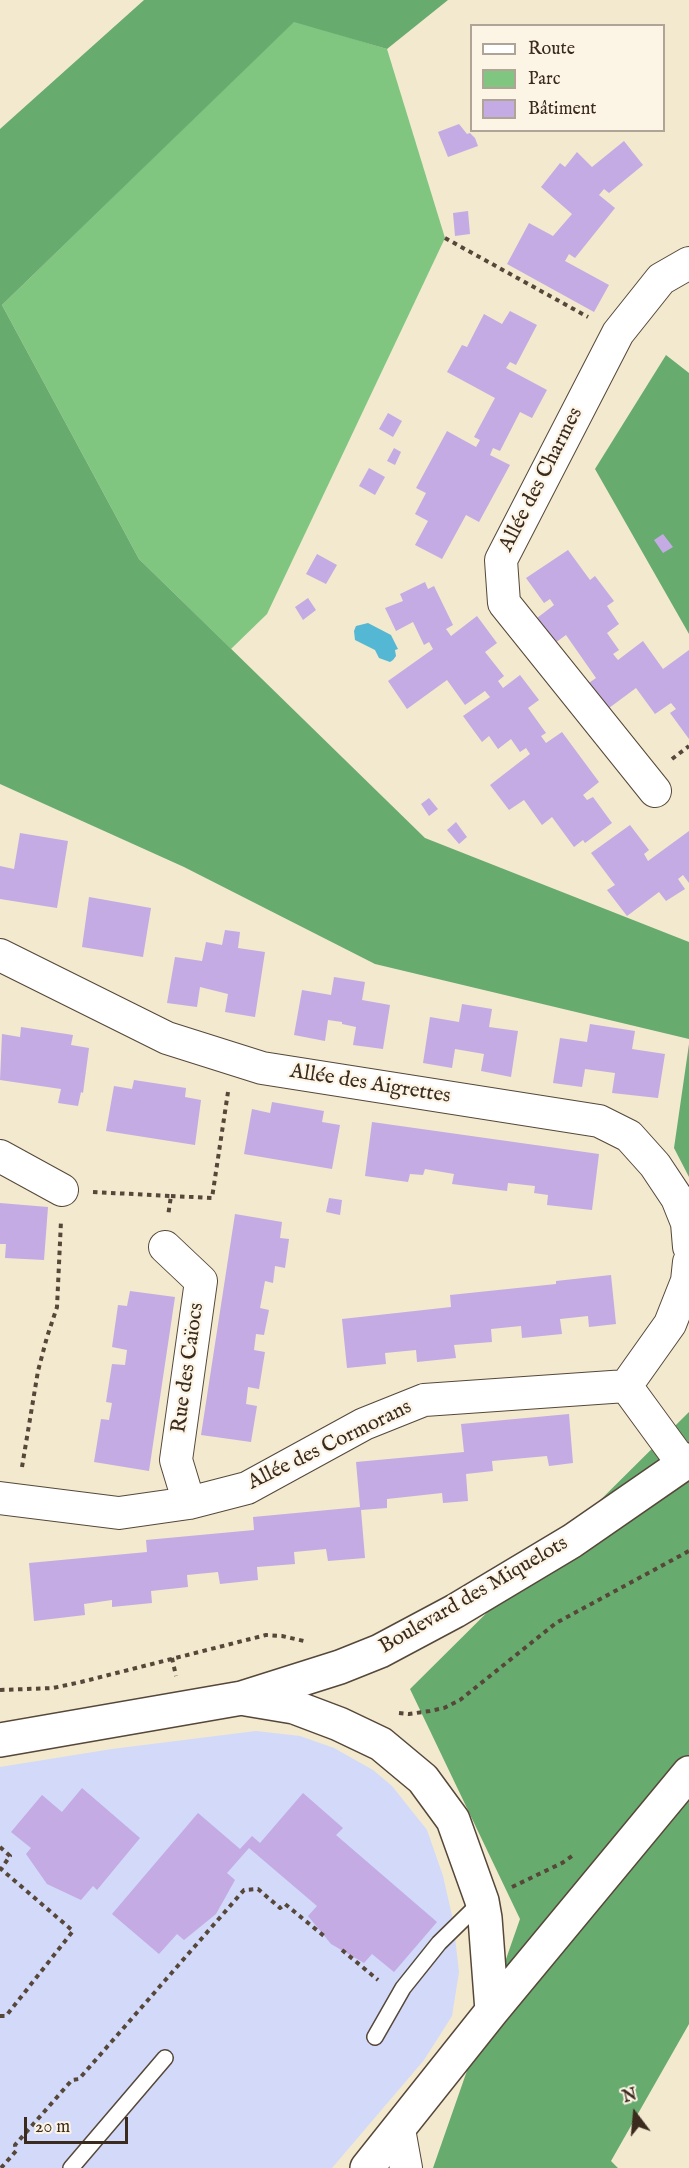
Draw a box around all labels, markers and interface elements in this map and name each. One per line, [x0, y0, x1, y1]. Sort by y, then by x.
legend [470, 24, 665, 132]
text: Route [528, 38, 575, 61]
text: Parc [528, 68, 560, 91]
text: Bâtiment [528, 98, 597, 121]
street label: Allée des Charmes [495, 404, 589, 556]
street label: Allée des Aigrettes [288, 1060, 452, 1110]
street label: Rue des Caïocs [167, 1301, 211, 1435]
street label: Allée des Cormorans [244, 1395, 416, 1497]
street label: Boulevard des Miquelots [375, 1532, 573, 1660]
north arrow [605, 2084, 665, 2144]
text: N [621, 2085, 639, 2108]
scale bar [27, 2105, 130, 2143]
text: 20 m [35, 2116, 70, 2139]

